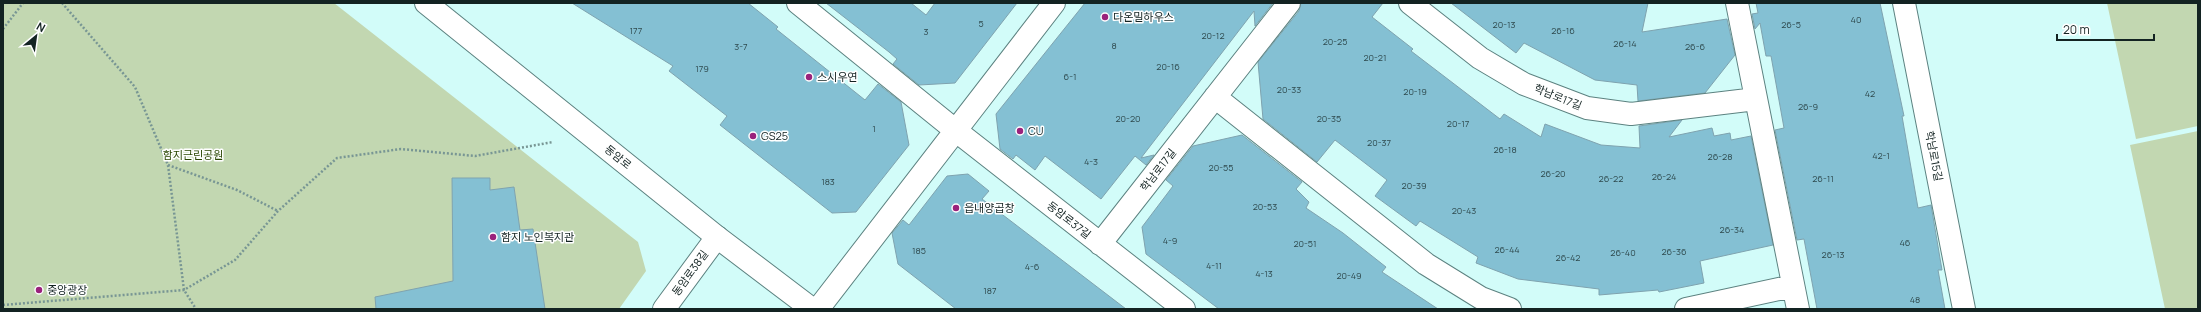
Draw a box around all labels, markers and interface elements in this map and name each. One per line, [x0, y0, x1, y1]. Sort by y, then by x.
place label: 다온밀하우스 [1113, 9, 1174, 24]
marker: 다온밀하우스 [1100, 12, 1110, 22]
house number: 40 [1851, 13, 1861, 26]
north arrow [16, 16, 56, 56]
scale bar [2057, 16, 2154, 42]
house number: 5 [978, 17, 984, 30]
text: N [34, 18, 48, 35]
house number: 20-13 [1493, 18, 1515, 31]
house number: 26-5 [1781, 18, 1801, 31]
text: 20 m [2063, 21, 2090, 38]
house number: 177 [630, 24, 643, 37]
house number: 26-16 [1551, 24, 1575, 37]
house number: 3 [924, 25, 929, 38]
house number: 20-12 [1201, 29, 1225, 42]
house number: 20-25 [1323, 35, 1347, 48]
house number: 26-14 [1613, 37, 1637, 50]
house number: 8 [1111, 39, 1117, 52]
house number: 3-7 [734, 40, 748, 53]
house number: 26-6 [1685, 40, 1705, 53]
house number: 20-21 [1363, 51, 1387, 64]
house number: 20-16 [1156, 60, 1180, 73]
house number: 179 [695, 62, 709, 75]
place label: 스시우연 [817, 69, 857, 84]
house number: 6-1 [1064, 70, 1076, 83]
marker: 스시우연 [804, 72, 814, 82]
street label: 학남로17길 [1532, 80, 1584, 113]
house number: 20-33 [1277, 83, 1301, 96]
house number: 20-19 [1403, 85, 1427, 98]
house number: 42 [1865, 87, 1875, 100]
house number: 26-9 [1798, 100, 1818, 113]
house number: 20-20 [1115, 112, 1141, 125]
house number: 20-35 [1317, 112, 1341, 125]
house number: 20-17 [1447, 117, 1470, 130]
house number: 1 [872, 122, 876, 135]
place label: CU [1028, 123, 1044, 138]
marker: CU [1015, 126, 1025, 136]
place label: GS25 [761, 128, 788, 143]
street label: 학남로15길 [1922, 129, 1947, 182]
marker: GS25 [748, 131, 758, 141]
house number: 20-37 [1367, 136, 1391, 149]
street label: 동암로 [602, 141, 635, 172]
house number: 26-18 [1493, 143, 1517, 156]
street label: 학남로17길 [1136, 145, 1179, 194]
park label: 함지근린공원 [163, 147, 223, 162]
house number: 42-1 [1872, 149, 1890, 162]
house number: 26-28 [1708, 150, 1732, 163]
house number: 4-3 [1084, 155, 1098, 168]
house number: 20-55 [1209, 161, 1233, 174]
house number: 26-20 [1540, 167, 1566, 180]
house number: 26-24 [1652, 170, 1676, 183]
house number: 26-22 [1599, 172, 1623, 185]
house number: 26-11 [1812, 172, 1834, 185]
house number: 183 [821, 175, 835, 188]
house number: 20-39 [1402, 179, 1426, 192]
street label: 동암로37길 [1044, 198, 1094, 242]
place label: 읍내양곱창 [964, 200, 1015, 215]
house number: 20-53 [1253, 200, 1277, 213]
marker: 읍내양곱창 [951, 203, 961, 213]
house number: 20-43 [1452, 204, 1476, 217]
house number: 26-34 [1720, 223, 1744, 236]
place label: 함지 노인복지관 [501, 229, 574, 244]
marker: 함지 노인복지관 [488, 232, 498, 242]
house number: 4-9 [1163, 234, 1177, 247]
house number: 46 [1900, 236, 1911, 249]
house number: 20-51 [1293, 237, 1317, 250]
house number: 26-44 [1494, 243, 1520, 256]
house number: 185 [912, 244, 926, 257]
house number: 26-36 [1661, 245, 1687, 258]
house number: 26-40 [1610, 246, 1636, 259]
street label: 동암로38길 [668, 247, 711, 299]
house number: 26-13 [1822, 248, 1845, 261]
house number: 26-42 [1556, 251, 1580, 264]
house number: 4-11 [1206, 259, 1222, 272]
house number: 4-6 [1025, 260, 1040, 273]
house number: 4-13 [1255, 267, 1273, 280]
house number: 20-49 [1336, 269, 1362, 282]
place label: 중앙광장 [47, 282, 87, 297]
house number: 187 [983, 284, 997, 297]
marker: 중앙광장 [34, 285, 44, 295]
house number: 48 [1910, 293, 1920, 306]

